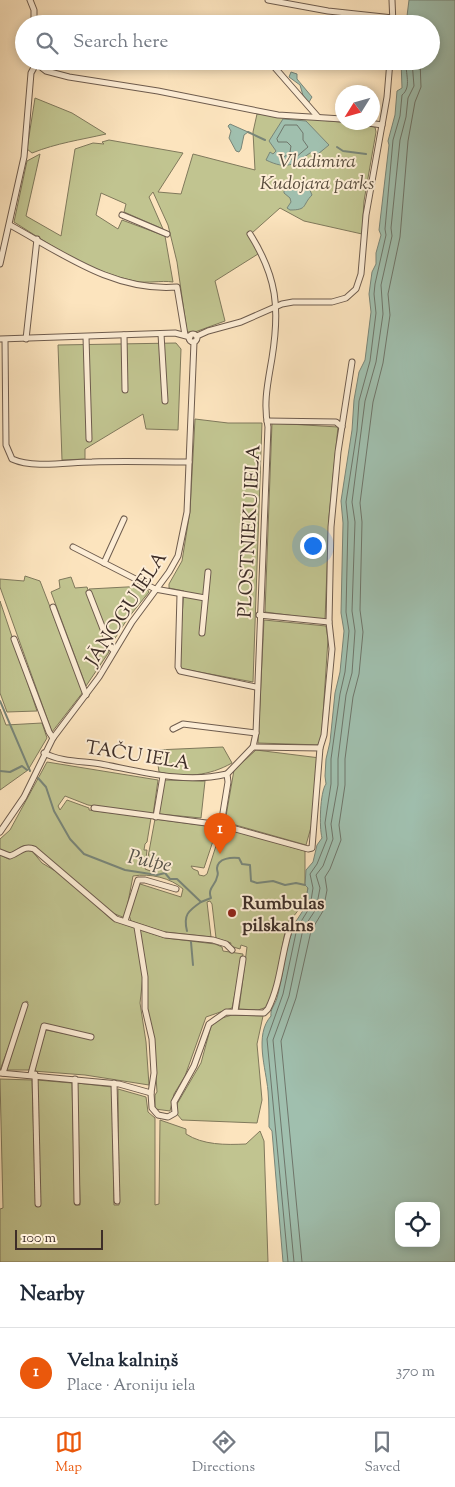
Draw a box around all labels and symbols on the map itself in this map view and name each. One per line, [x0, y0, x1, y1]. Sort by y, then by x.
north arrow [335, 85, 380, 130]
park label: Vladimira Kudojara parks [260, 149, 374, 198]
street label: PLOSTNIEKU IELA [232, 443, 269, 618]
your location [300, 533, 326, 559]
street label: JĀŅOGU IELA [79, 546, 175, 673]
street label: TAČU IELA [83, 735, 192, 778]
pin: 1 [204, 813, 236, 854]
water label: Pulpe [125, 844, 174, 881]
place label: Rumbulas pilskalns [242, 891, 325, 940]
marker: Rumbulas pilskalns [226, 907, 238, 919]
scale bar [15, 1227, 102, 1250]

